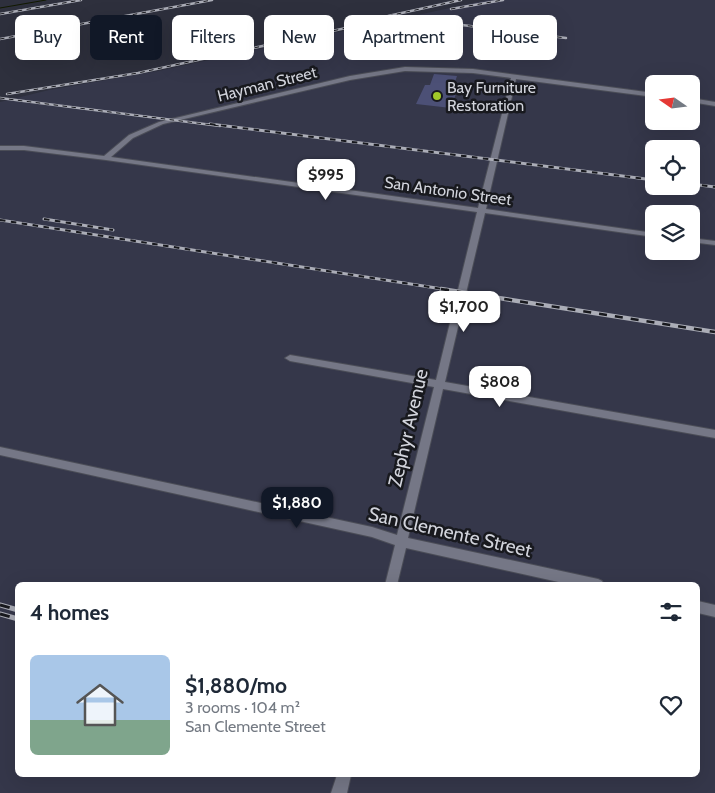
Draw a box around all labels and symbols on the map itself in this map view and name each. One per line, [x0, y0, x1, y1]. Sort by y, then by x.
street label: Hayman Street [215, 62, 319, 106]
north arrow [645, 75, 700, 130]
place label: Bay Furniture Restoration [447, 78, 536, 115]
marker: Bay Furniture Restoration [431, 90, 443, 102]
pin: $995 [296, 158, 356, 201]
street label: San Antonio Street [383, 173, 513, 209]
pin: $1,700 [423, 290, 505, 333]
pin: $808 [470, 366, 530, 408]
street label: Zephyr Avenue [383, 367, 433, 489]
pin: $1,880 [256, 486, 338, 529]
street label: San Clemente Street [366, 502, 534, 562]

